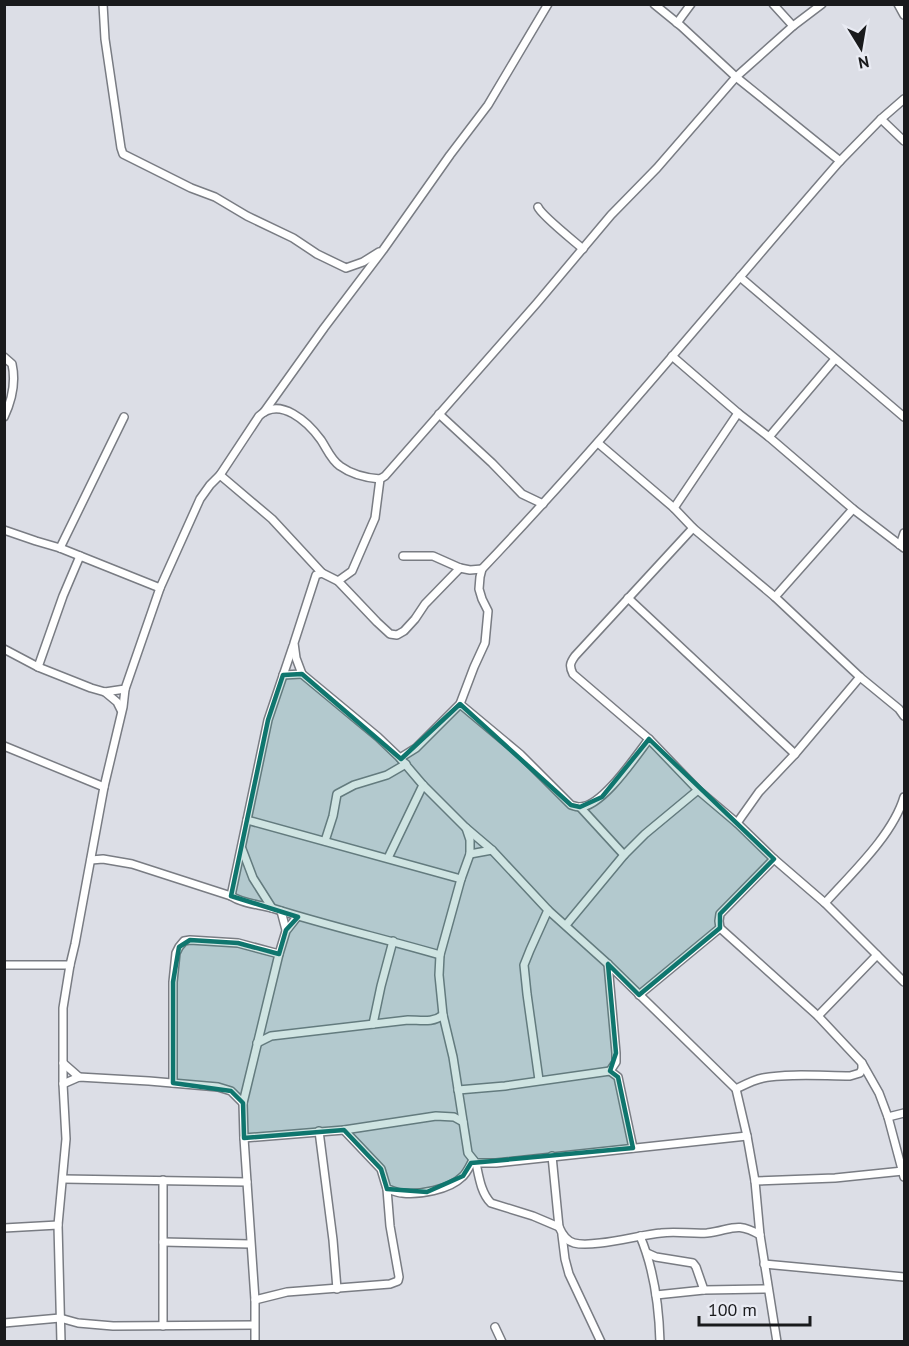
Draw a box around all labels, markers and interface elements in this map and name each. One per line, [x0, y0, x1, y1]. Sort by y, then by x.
north arrow [831, 18, 891, 78]
text: N [857, 52, 871, 74]
scale bar [699, 1289, 810, 1327]
text: 100 m [708, 1298, 757, 1321]

